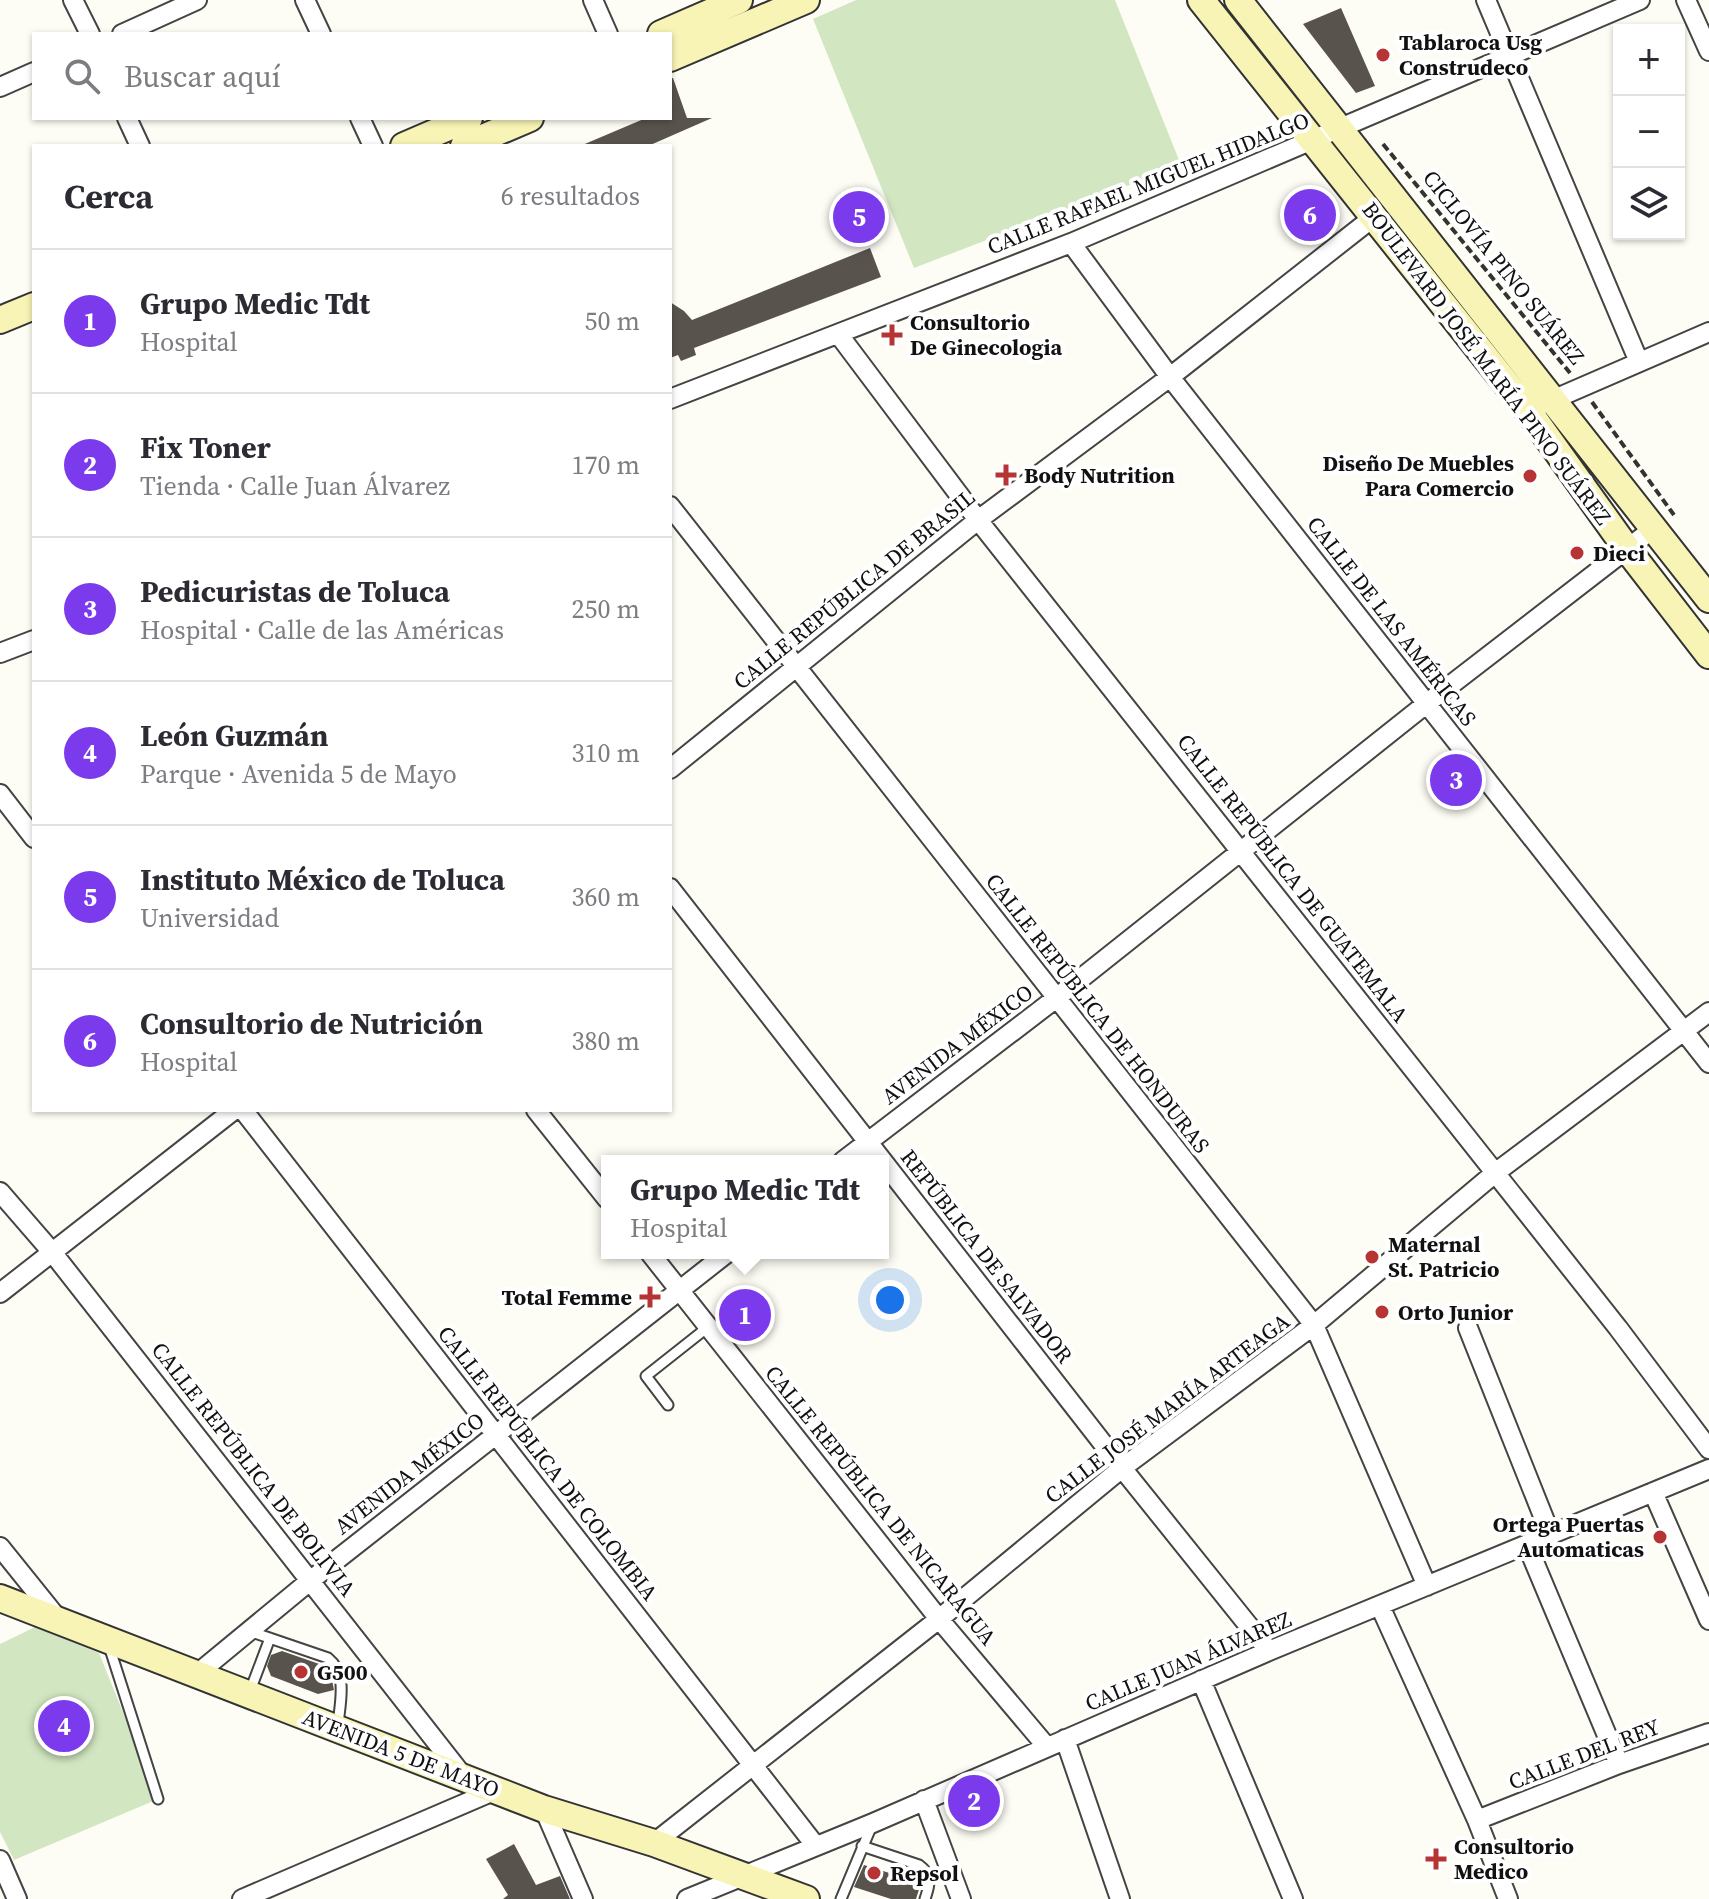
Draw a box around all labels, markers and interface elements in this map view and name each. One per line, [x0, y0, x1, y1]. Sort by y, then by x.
map controls [1613, 24, 1685, 240]
button: + [1613, 24, 1685, 96]
place label: Tablaroca Usg Construdeco [1399, 27, 1542, 82]
search box [32, 32, 672, 120]
marker: Tablaroca Usg Construdeco [1374, 46, 1392, 64]
icon: search [60, 54, 104, 98]
text: Buscar aquí [124, 56, 281, 97]
button: − [1613, 96, 1685, 168]
street label: CALLE RAFAEL MIGUEL HIDALGO [983, 104, 1313, 262]
street label: CICLOVÍA PINO SUÁREZ [1416, 164, 1592, 370]
button: layers [1613, 168, 1685, 240]
text: Cerca [64, 173, 153, 219]
text: 6 resultados [501, 178, 640, 214]
pin: 6 [1284, 185, 1336, 245]
pin: 5 [833, 187, 885, 247]
street label: BOULEVARD JOSÉ MARÍA PINO SUÁREZ [1355, 195, 1619, 531]
text: Grupo Medic Tdt [140, 283, 370, 324]
text: 1 [83, 303, 97, 339]
text: 50 m [585, 303, 640, 339]
place label: Consultorio De Ginecologia [910, 307, 1062, 362]
text: Hospital [140, 324, 238, 360]
marker: Consultorio De Ginecologia [881, 324, 903, 346]
text: Fix Toner [140, 427, 271, 468]
text: 2 [83, 447, 97, 483]
text: 170 m [572, 447, 640, 483]
place label: Diseño De Muebles Para Comercio [1322, 448, 1514, 503]
place label: Body Nutrition [1024, 460, 1175, 490]
marker: Body Nutrition [995, 464, 1017, 486]
marker: Diseño De Muebles Para Comercio [1521, 467, 1539, 485]
text: Tienda · Calle Juan Álvarez [140, 468, 450, 504]
street label: CALLE REPÚBLICA DE BRASIL [727, 482, 981, 696]
street label: CALLE DE LAS AMÉRICAS [1301, 510, 1483, 732]
place label: Dieci [1593, 538, 1645, 568]
marker: Dieci [1568, 544, 1586, 562]
text: Pedicuristas de Toluca [140, 571, 450, 612]
text: 3 [83, 591, 97, 627]
text: 250 m [572, 591, 640, 627]
text: Hospital · Calle de las Américas [140, 612, 504, 648]
text: León Guzmán [140, 715, 328, 756]
street label: CALLE REPÚBLICA DE GUATEMALA [1171, 727, 1416, 1029]
text: 4 [83, 735, 97, 771]
text: 310 m [572, 735, 640, 771]
pin: 3 [1430, 750, 1482, 810]
text: Parque · Avenida 5 de Mayo [140, 756, 457, 792]
text: Instituto México de Toluca [140, 859, 505, 900]
street label: CALLE REPÚBLICA DE HONDURAS [979, 867, 1217, 1159]
text: 5 [83, 879, 97, 915]
text: 360 m [572, 879, 640, 915]
text: Universidad [140, 900, 279, 936]
street label: AVENIDA MÉXICO [875, 977, 1039, 1111]
text: Consultorio de Nutrición [140, 1003, 483, 1044]
text: 6 [83, 1023, 97, 1059]
text: 380 m [572, 1023, 640, 1059]
text: Hospital [140, 1044, 238, 1080]
street label: REPÚBLICA DE SALVADOR [894, 1143, 1080, 1370]
popup [601, 1155, 889, 1259]
text: Grupo Medic Tdt [630, 1169, 860, 1210]
text: Hospital [630, 1210, 728, 1246]
place label: Maternal St. Patricio [1388, 1229, 1499, 1284]
marker: Maternal St. Patricio [1363, 1248, 1381, 1266]
your location [870, 1280, 910, 1320]
place label: Total Femme [502, 1282, 632, 1312]
pin: 1 [719, 1285, 771, 1345]
marker: Total Femme [639, 1286, 661, 1308]
place label: Orto Junior [1398, 1297, 1514, 1327]
marker: Orto Junior [1373, 1303, 1391, 1321]
street label: CALLE JOSÉ MARÍA ARTEAGA [1038, 1306, 1296, 1510]
street label: CALLE REPÚBLICA DE COLOMBIA [431, 1319, 665, 1607]
street label: CALLE REPÚBLICA DE BOLIVIA [145, 1335, 363, 1603]
street label: CALLE REPÚBLICA DE NICARAGUA [759, 1359, 1004, 1652]
street label: AVENIDA MÉXICO [328, 1405, 490, 1541]
place label: Ortega Puertas Automaticas [1493, 1509, 1644, 1564]
marker: Ortega Puertas Automaticas [1651, 1528, 1669, 1546]
street label: CALLE JUAN ÁLVAREZ [1080, 1604, 1296, 1718]
place label: G500 [317, 1657, 368, 1687]
marker: G500 [292, 1663, 310, 1681]
pin: 4 [38, 1696, 90, 1756]
street label: AVENIDA 5 DE MAYO [298, 1702, 504, 1804]
street label: CALLE DEL REY [1504, 1711, 1664, 1797]
pin: 2 [948, 1771, 1000, 1831]
place label: Consultorio Medico [1454, 1831, 1574, 1886]
marker: Consultorio Medico [1425, 1848, 1447, 1870]
place label: Repsol [890, 1858, 959, 1888]
marker: Repsol [865, 1864, 883, 1882]

